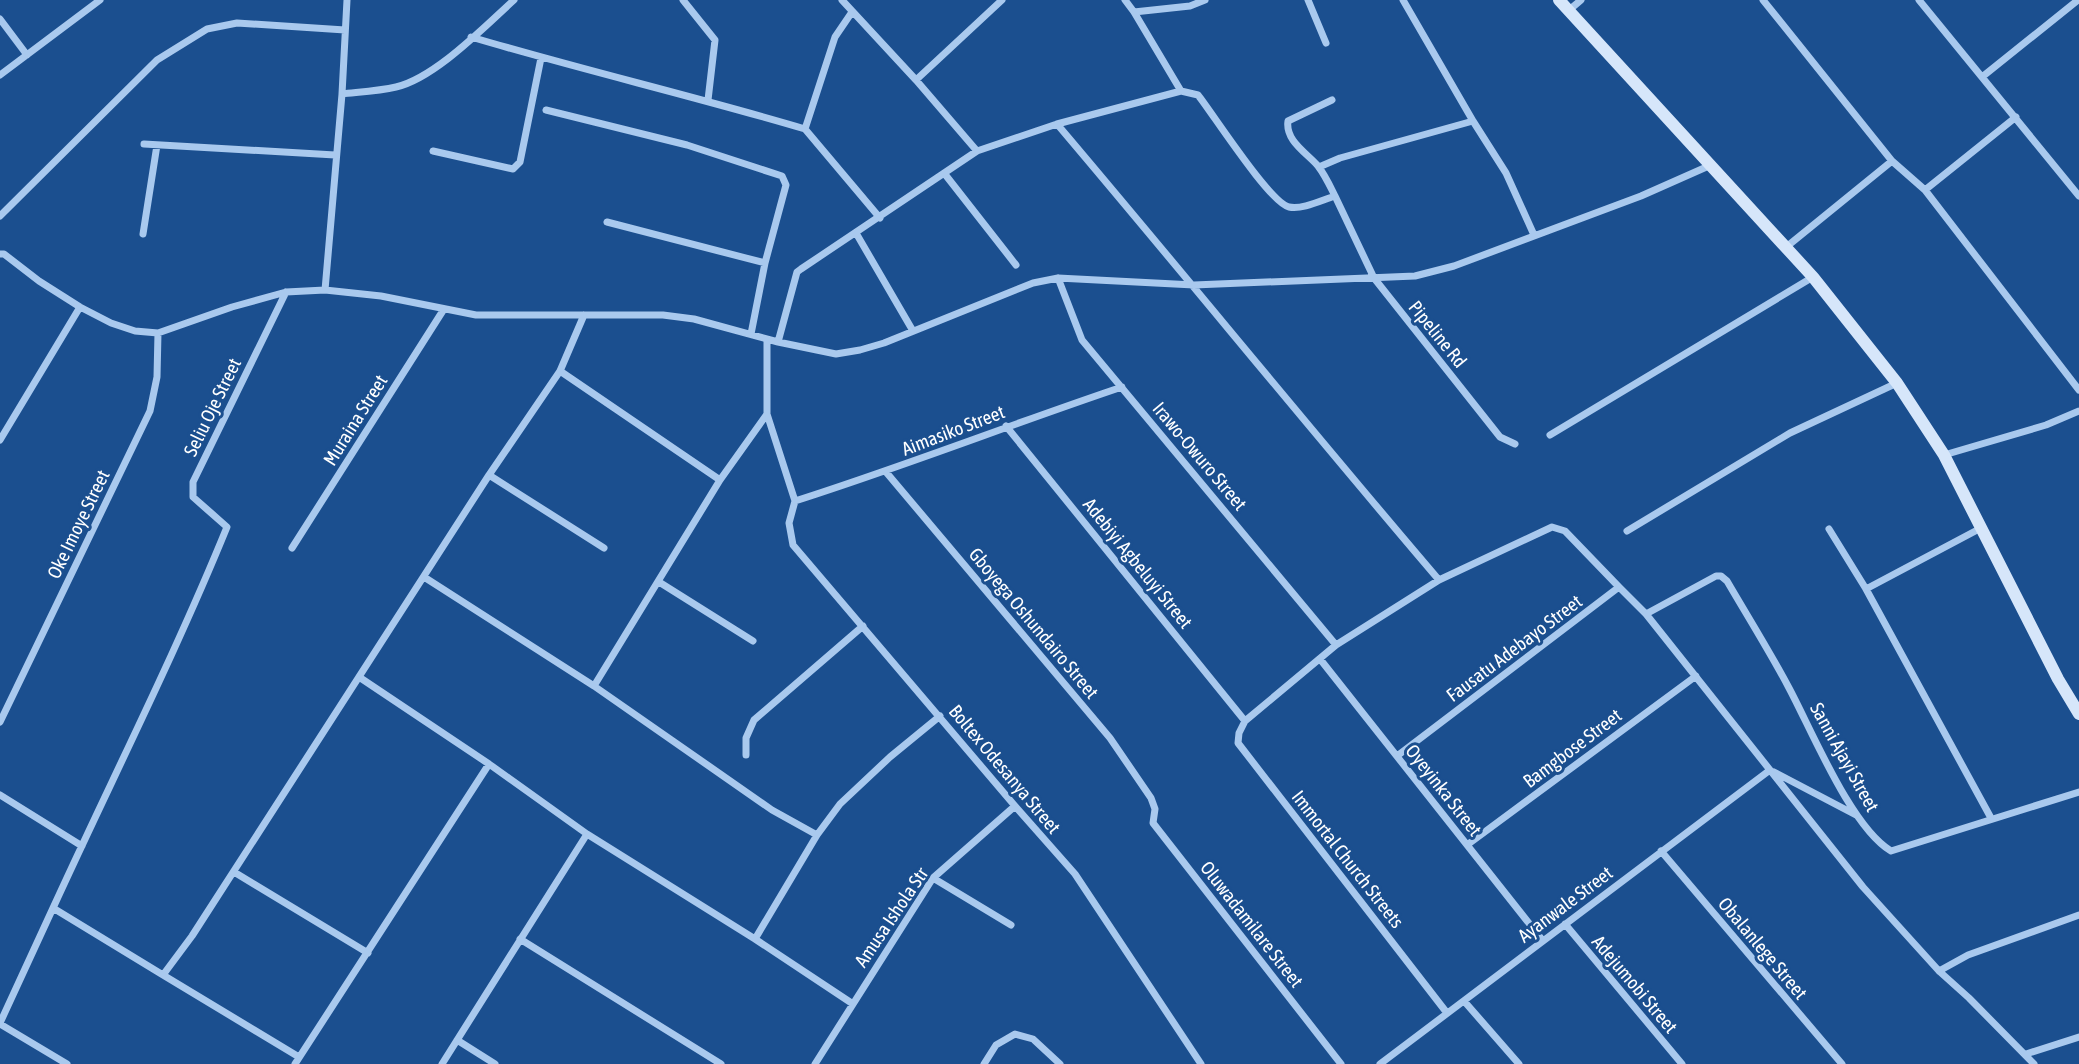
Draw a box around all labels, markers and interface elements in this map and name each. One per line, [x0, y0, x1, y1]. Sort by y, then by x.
street label: Pipeline Rd [1404, 296, 1472, 372]
street label: Seliu Oje Street [179, 354, 245, 460]
street label: Muraina Street [318, 371, 392, 469]
street label: Irawo-Owuro Street [1148, 398, 1252, 514]
street label: Aimasiko Street [898, 400, 1008, 460]
street label: Oke Imoye Street [42, 466, 114, 582]
street label: Adebiyi Agbeluyi Street [1079, 494, 1197, 632]
street label: Gboyega Oshundairo Street [965, 543, 1103, 703]
street label: Fausatu Adebayo Street [1442, 590, 1586, 706]
street label: Sanni Ajayi Street [1806, 699, 1884, 815]
street label: Boltex Odesanya Street [945, 700, 1065, 838]
street label: Bamgbose Street [1519, 704, 1625, 792]
street label: Oyeyinka Street [1401, 740, 1487, 840]
street label: Immortal Church Streets [1288, 786, 1409, 932]
street label: Oluwadamilare Street [1196, 857, 1308, 991]
street label: Ayanwale Street [1513, 861, 1617, 947]
street label: Amusa Ishola Str [850, 863, 933, 971]
street label: Obalanlege Street [1714, 893, 1812, 1003]
street label: Adejumobi Street [1588, 931, 1682, 1037]

